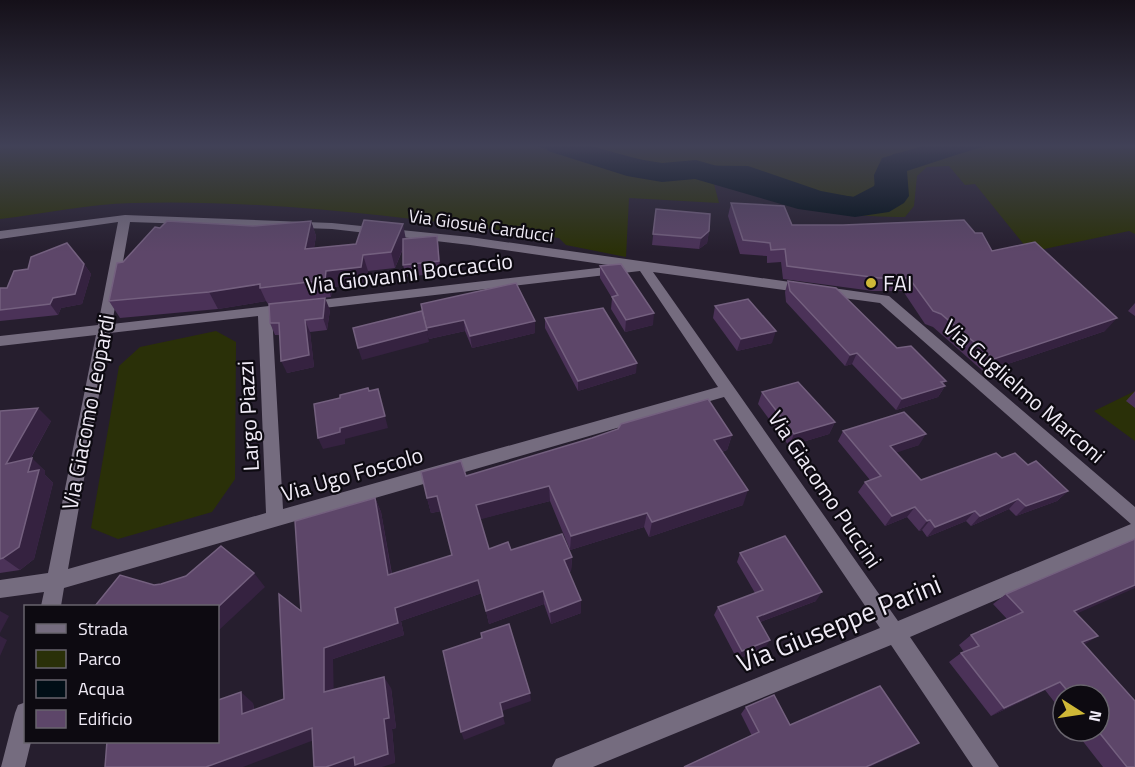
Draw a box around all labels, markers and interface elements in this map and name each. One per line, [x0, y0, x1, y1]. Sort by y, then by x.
street label: Via Giosuè Carducci [407, 202, 555, 249]
street label: Via Giovanni Boccaccio [303, 243, 515, 303]
place label: FAI [883, 266, 912, 300]
marker: FAI [864, 276, 878, 290]
street label: Via Giacomo Leopardi [52, 311, 124, 513]
street label: Via Guglielmo Marconi [935, 311, 1113, 471]
street label: Largo Piazzi [228, 360, 268, 472]
street label: Via Giacomo Puccini [759, 403, 891, 575]
street label: Via Ugo Foscolo [277, 438, 427, 510]
street label: Via Giuseppe Parini [730, 563, 947, 682]
legend [24, 605, 219, 743]
text: Strada [78, 615, 128, 642]
text: Parco [78, 645, 121, 672]
text: Acqua [78, 675, 124, 702]
north arrow [1051, 683, 1111, 743]
text: Edificio [78, 705, 132, 732]
text: N [1083, 708, 1109, 724]

